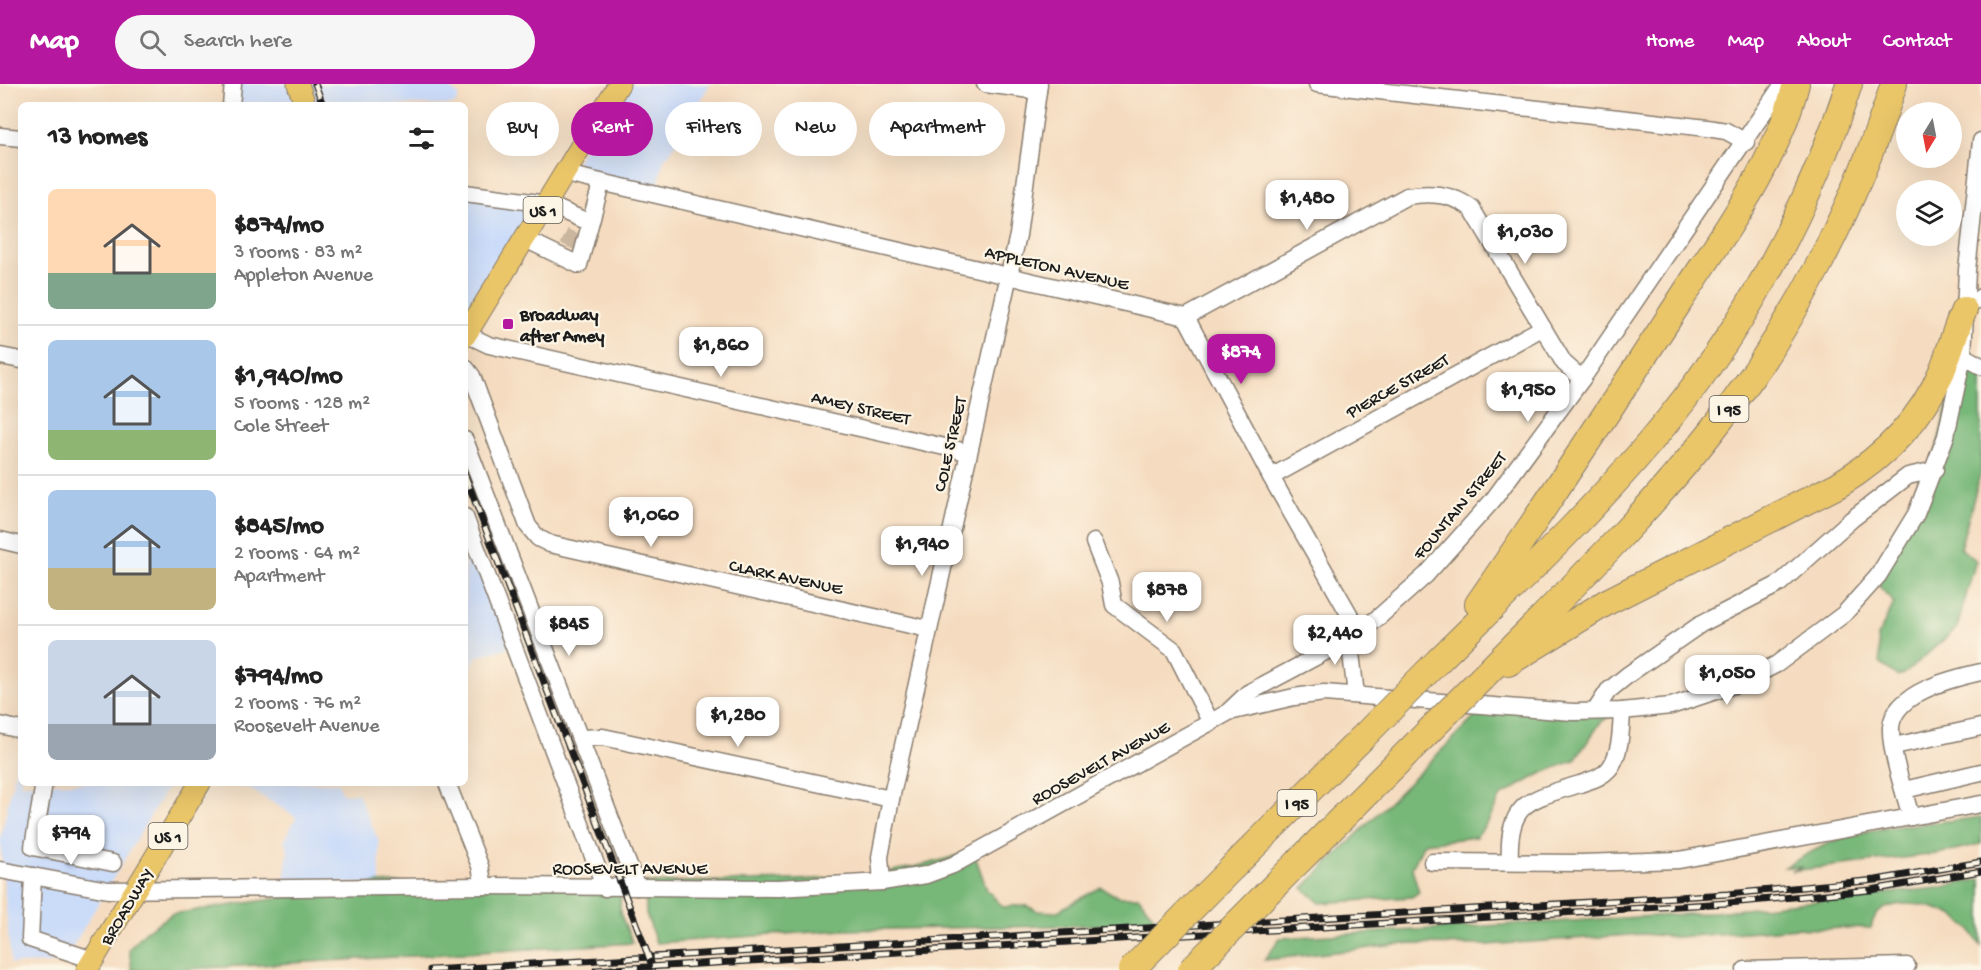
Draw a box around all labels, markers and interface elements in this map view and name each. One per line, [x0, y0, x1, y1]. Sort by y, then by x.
search box [115, 15, 535, 69]
text: Map [30, 26, 79, 59]
icon: search [136, 26, 169, 59]
text: Search here [184, 29, 292, 55]
text: Home [1646, 30, 1694, 55]
text: Map [1727, 30, 1764, 55]
text: About [1797, 30, 1850, 55]
text: Contact [1883, 30, 1951, 55]
chip: Buy [486, 102, 559, 156]
chip: Rent [571, 102, 653, 156]
chip: Filters [665, 102, 762, 156]
chip: New [774, 102, 857, 156]
chip: Apartment [869, 102, 1005, 156]
north arrow [1896, 102, 1962, 168]
map controls [1896, 102, 1962, 246]
icon: filters [405, 122, 438, 155]
text: 13 homes [48, 123, 147, 154]
pin: $1,480 [1258, 180, 1356, 231]
button: layers [1896, 180, 1962, 246]
text: $1,480 [1279, 188, 1335, 211]
road number: US 1 [524, 197, 562, 223]
text: $874/mo [234, 211, 324, 242]
icon: home [96, 213, 168, 285]
pin: $1,030 [1476, 214, 1574, 265]
text: $1,030 [1497, 222, 1553, 245]
text: 3 rooms · 83 m² [234, 242, 362, 265]
street label: APPLETON AVENUE [982, 243, 1131, 296]
text: Appleton Avenue [234, 265, 373, 288]
place label: Broadway after Amey [519, 306, 604, 348]
marker: Broadway after Amey [501, 317, 515, 331]
pin: $1,860 [672, 327, 770, 378]
pin: $874 [1205, 334, 1277, 385]
text: $1,860 [693, 335, 749, 358]
text: $874 [1221, 342, 1261, 365]
street label: PIERCE STREET [1342, 350, 1454, 425]
text: $1,940/mo [234, 362, 343, 393]
icon: home [96, 364, 168, 436]
pin: $1,950 [1479, 372, 1577, 423]
text: $1,950 [1500, 380, 1556, 403]
street label: AMEY STREET [809, 388, 913, 431]
text: 5 rooms · 128 m² [234, 393, 370, 416]
street label: COLE STREET [930, 394, 973, 494]
road number: I 95 [1710, 396, 1748, 422]
text: Cole Street [234, 416, 328, 439]
street label: FOUNTAIN STREET [1409, 448, 1513, 566]
pin: $1,060 [602, 497, 700, 548]
text: $1,060 [623, 505, 679, 528]
text: $845/mo [234, 512, 324, 543]
icon: home [96, 514, 168, 586]
pin: $1,940 [873, 526, 971, 577]
text: $1,940 [895, 534, 949, 557]
text: 2 rooms · 64 m² [234, 543, 360, 566]
street label: CLARK AVENUE [727, 556, 845, 601]
text: Apartment [234, 566, 324, 589]
pin: $878 [1131, 572, 1203, 623]
text: $878 [1146, 580, 1188, 603]
pin: $845 [533, 606, 605, 657]
text: $845 [549, 614, 589, 637]
pin: $2,440 [1286, 615, 1384, 666]
text: $2,440 [1307, 623, 1363, 646]
pin: $1,050 [1678, 655, 1776, 706]
text: $794/mo [234, 662, 323, 693]
text: $1,050 [1699, 663, 1755, 686]
icon: home [96, 664, 168, 736]
text: 2 rooms · 76 m² [234, 693, 361, 716]
pin: $1,280 [689, 697, 787, 748]
text: $1,280 [710, 705, 766, 728]
text: Roosevelt Avenue [234, 716, 380, 739]
street label: ROOSEVELT AVENUE [1028, 717, 1175, 811]
road number: I 95 [1278, 790, 1316, 816]
pin: $794 [35, 815, 107, 866]
text: $794 [52, 823, 90, 846]
road number: US 1 [148, 823, 188, 849]
street label: ROOSEVELT AVENUE [553, 860, 708, 881]
street label: BROADWAY [96, 865, 159, 950]

